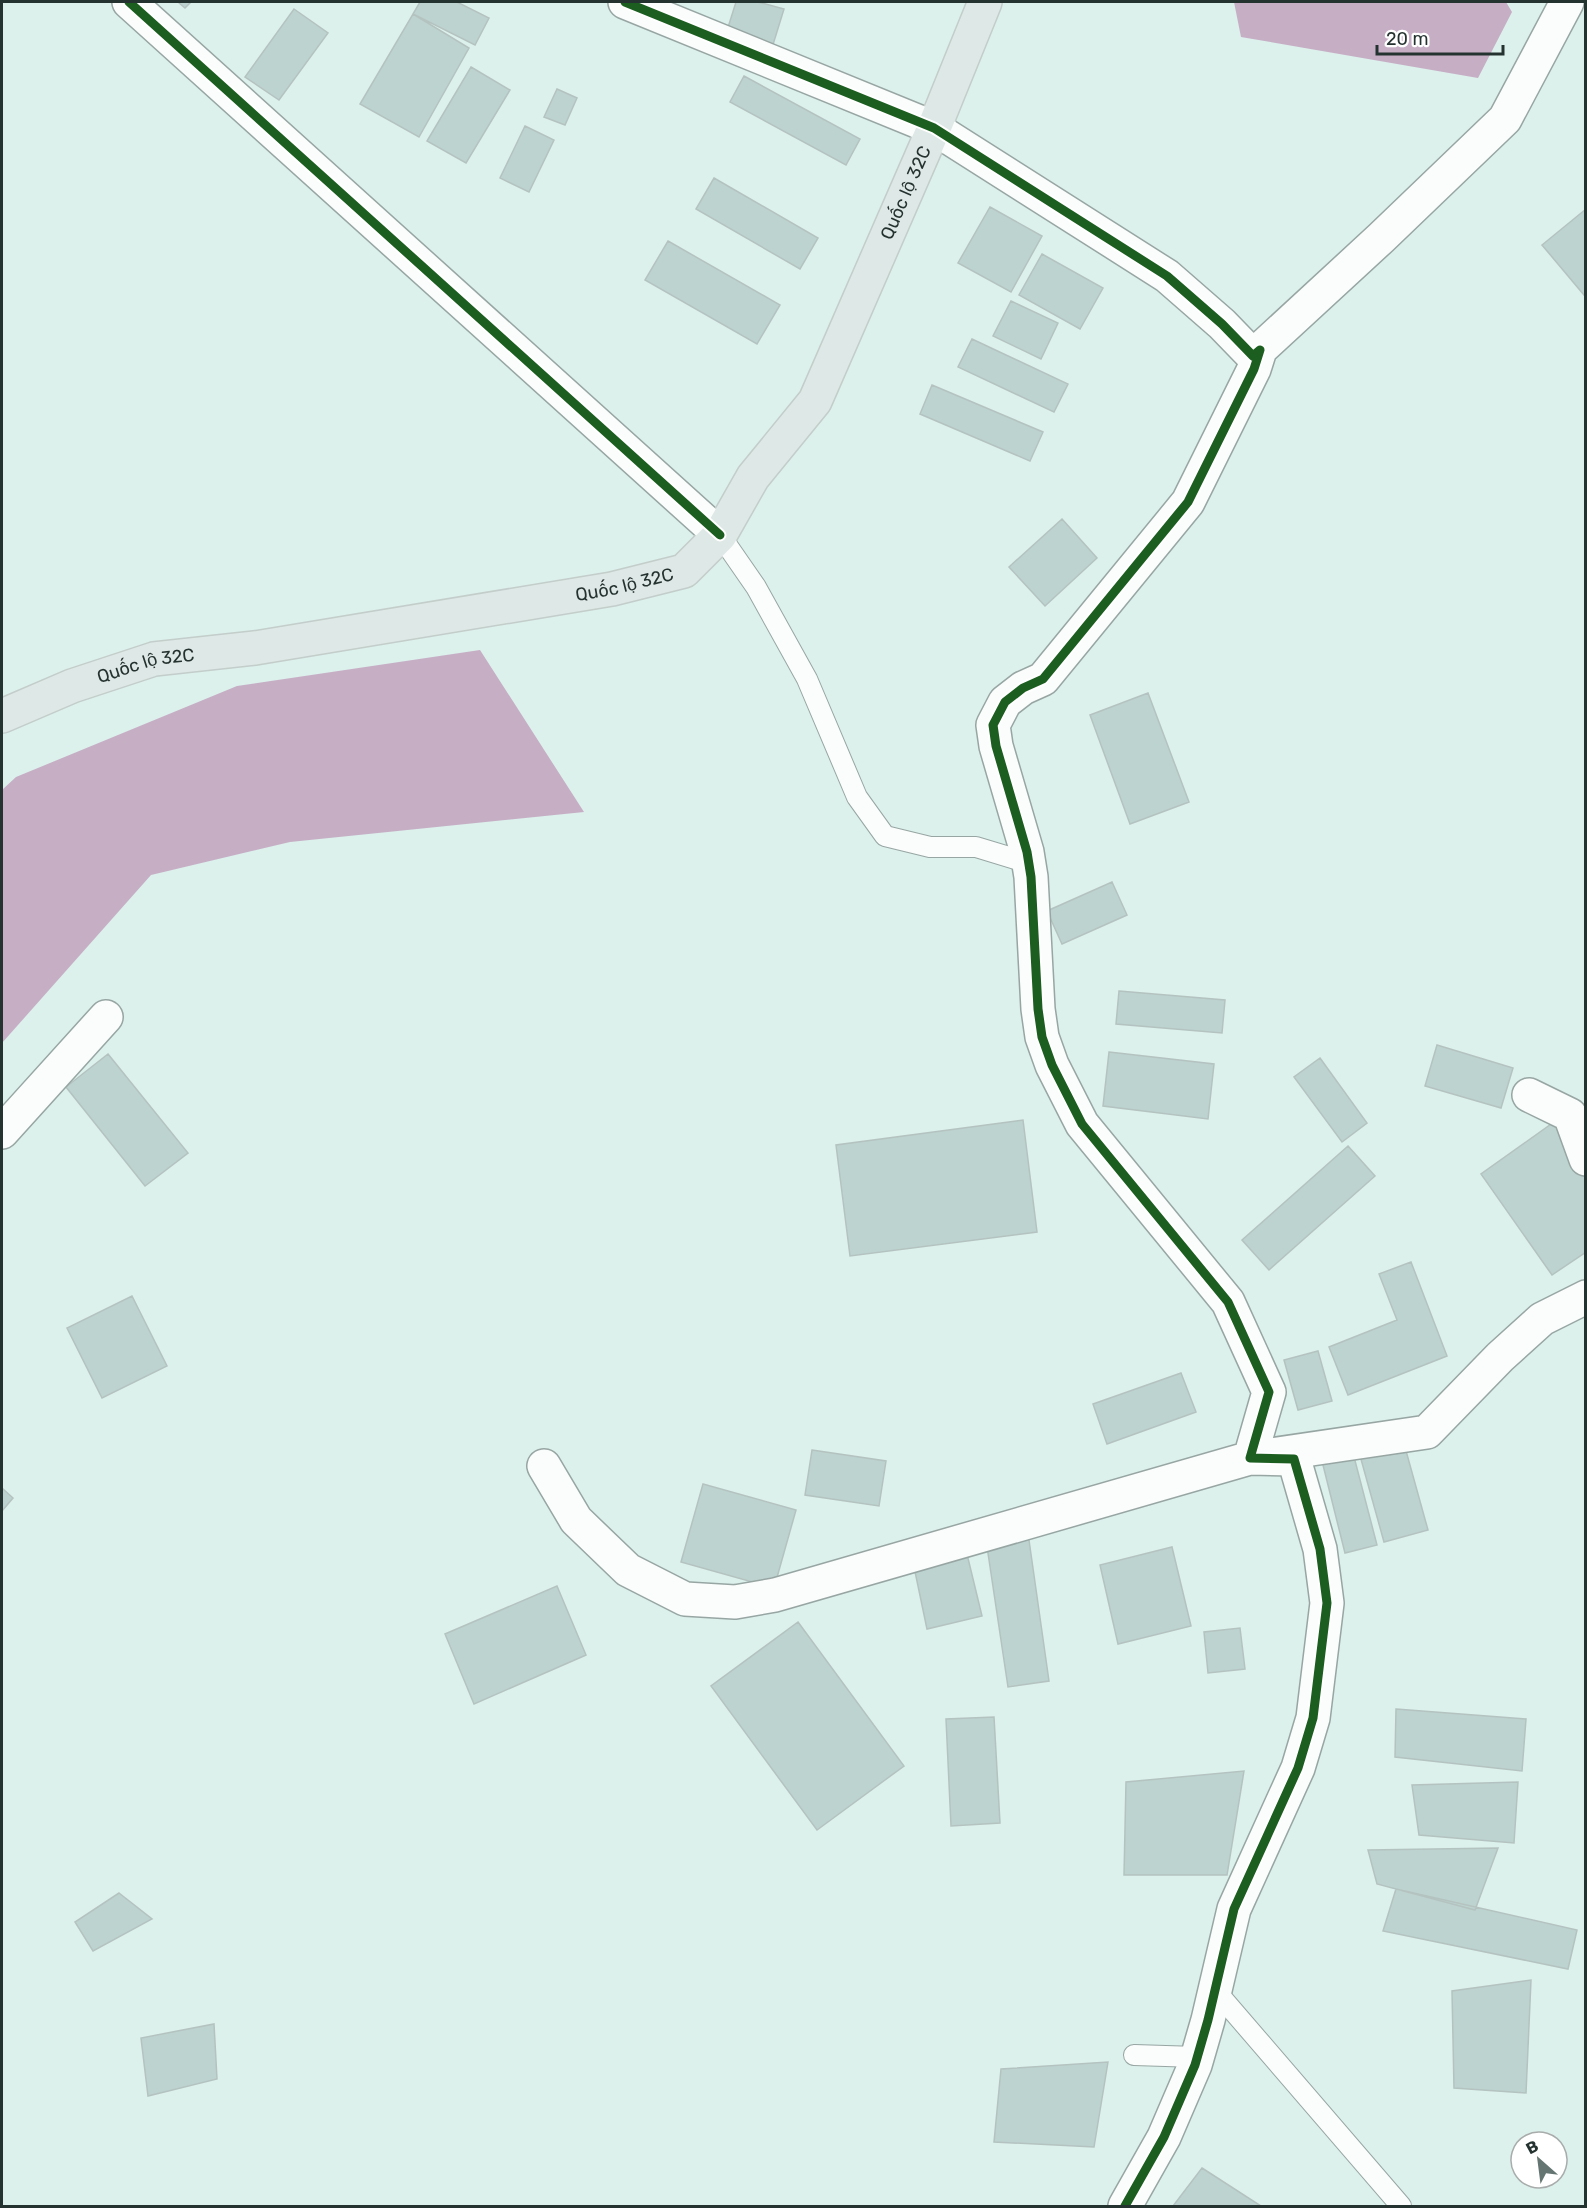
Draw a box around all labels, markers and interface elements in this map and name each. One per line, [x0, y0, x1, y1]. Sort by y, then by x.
scale bar [1377, 18, 1503, 56]
text: 20 m [1386, 28, 1428, 50]
street label: Quốc lộ 32C [876, 143, 936, 243]
street label: Quốc lộ 32C [574, 563, 676, 606]
street label: Quốc lộ 32C [94, 644, 195, 688]
north arrow [1509, 2130, 1569, 2190]
text: B [1523, 2136, 1542, 2158]

